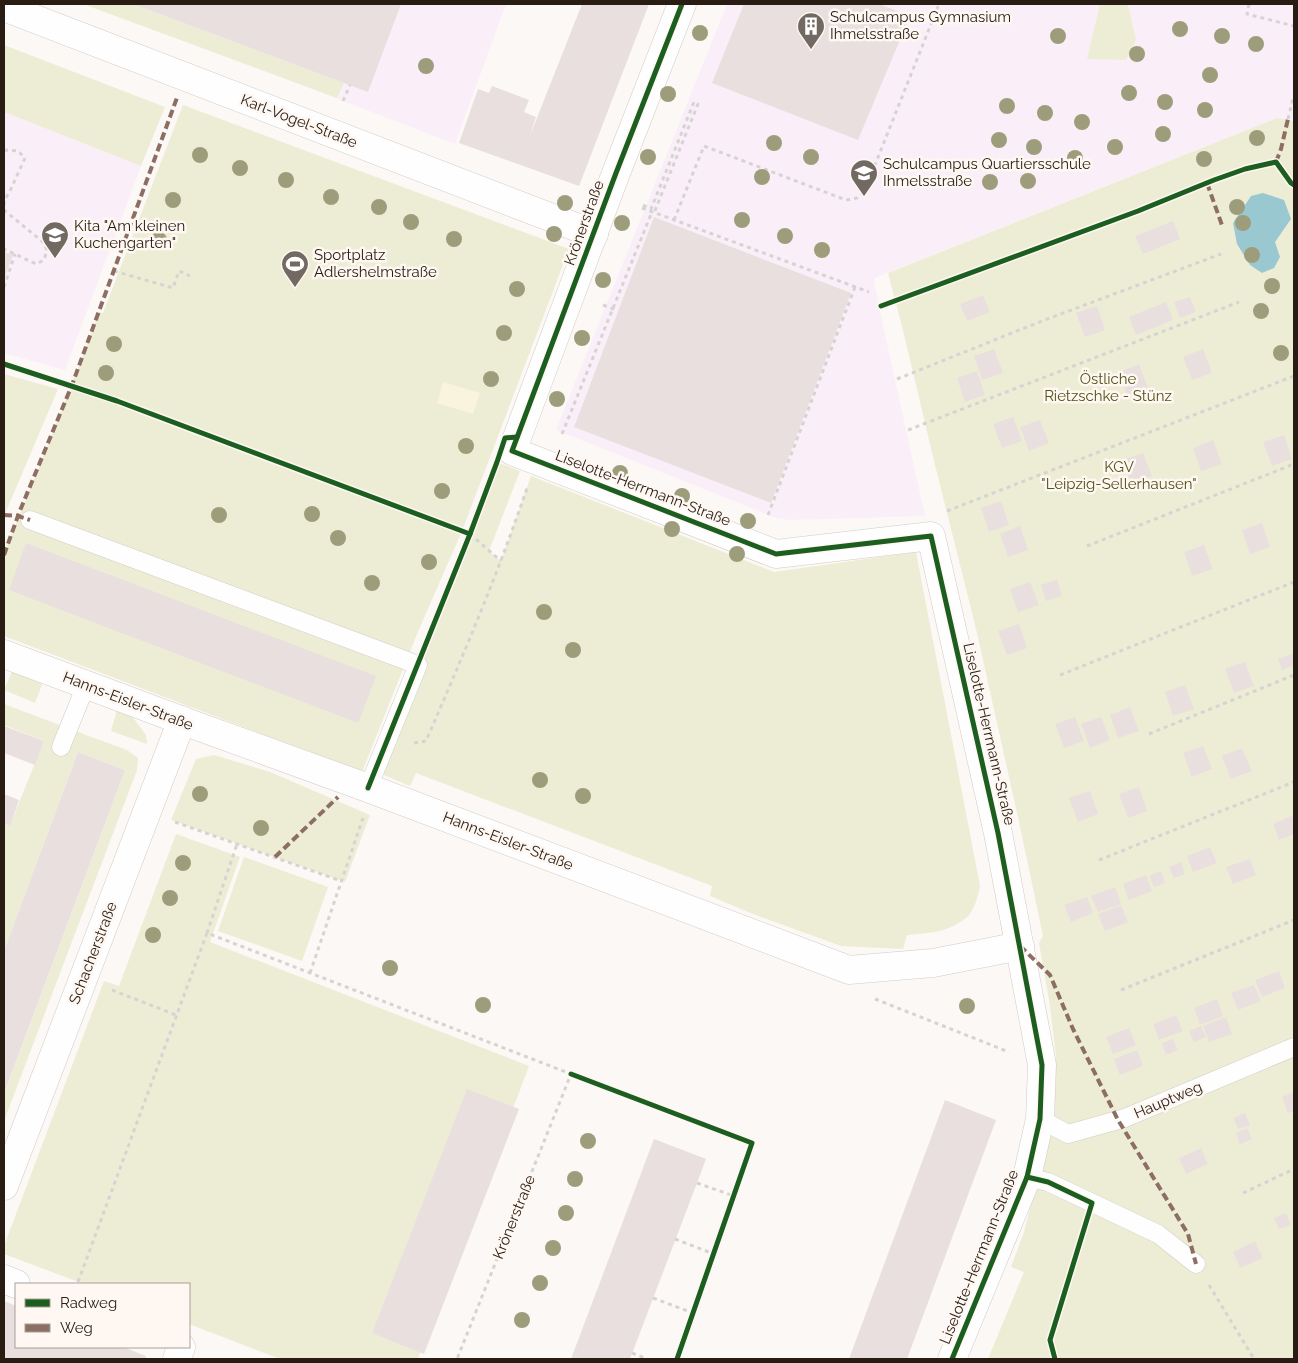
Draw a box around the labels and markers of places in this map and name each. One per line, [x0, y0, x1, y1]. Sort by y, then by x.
place label: Schulcampus Gymnasium Ihmelsstraße [830, 8, 1011, 43]
building icon: Schulcampus Gymnasium Ihmelsstraße [796, 11, 826, 50]
place label: Schulcampus Quartiersschule Ihmelsstraße [883, 155, 1091, 190]
school or university icon: Schulcampus Quartiersschule Ihmelsstraße [849, 158, 879, 197]
place label: Kita "Am kleinen Kuchengarten" [74, 217, 185, 252]
school or university icon: Kita "Am kleinen Kuchengarten" [40, 220, 70, 259]
place label: Sportplatz Adlershelmstraße [314, 246, 437, 281]
sports icon: Sportplatz Adlershelmstraße [280, 249, 310, 288]

